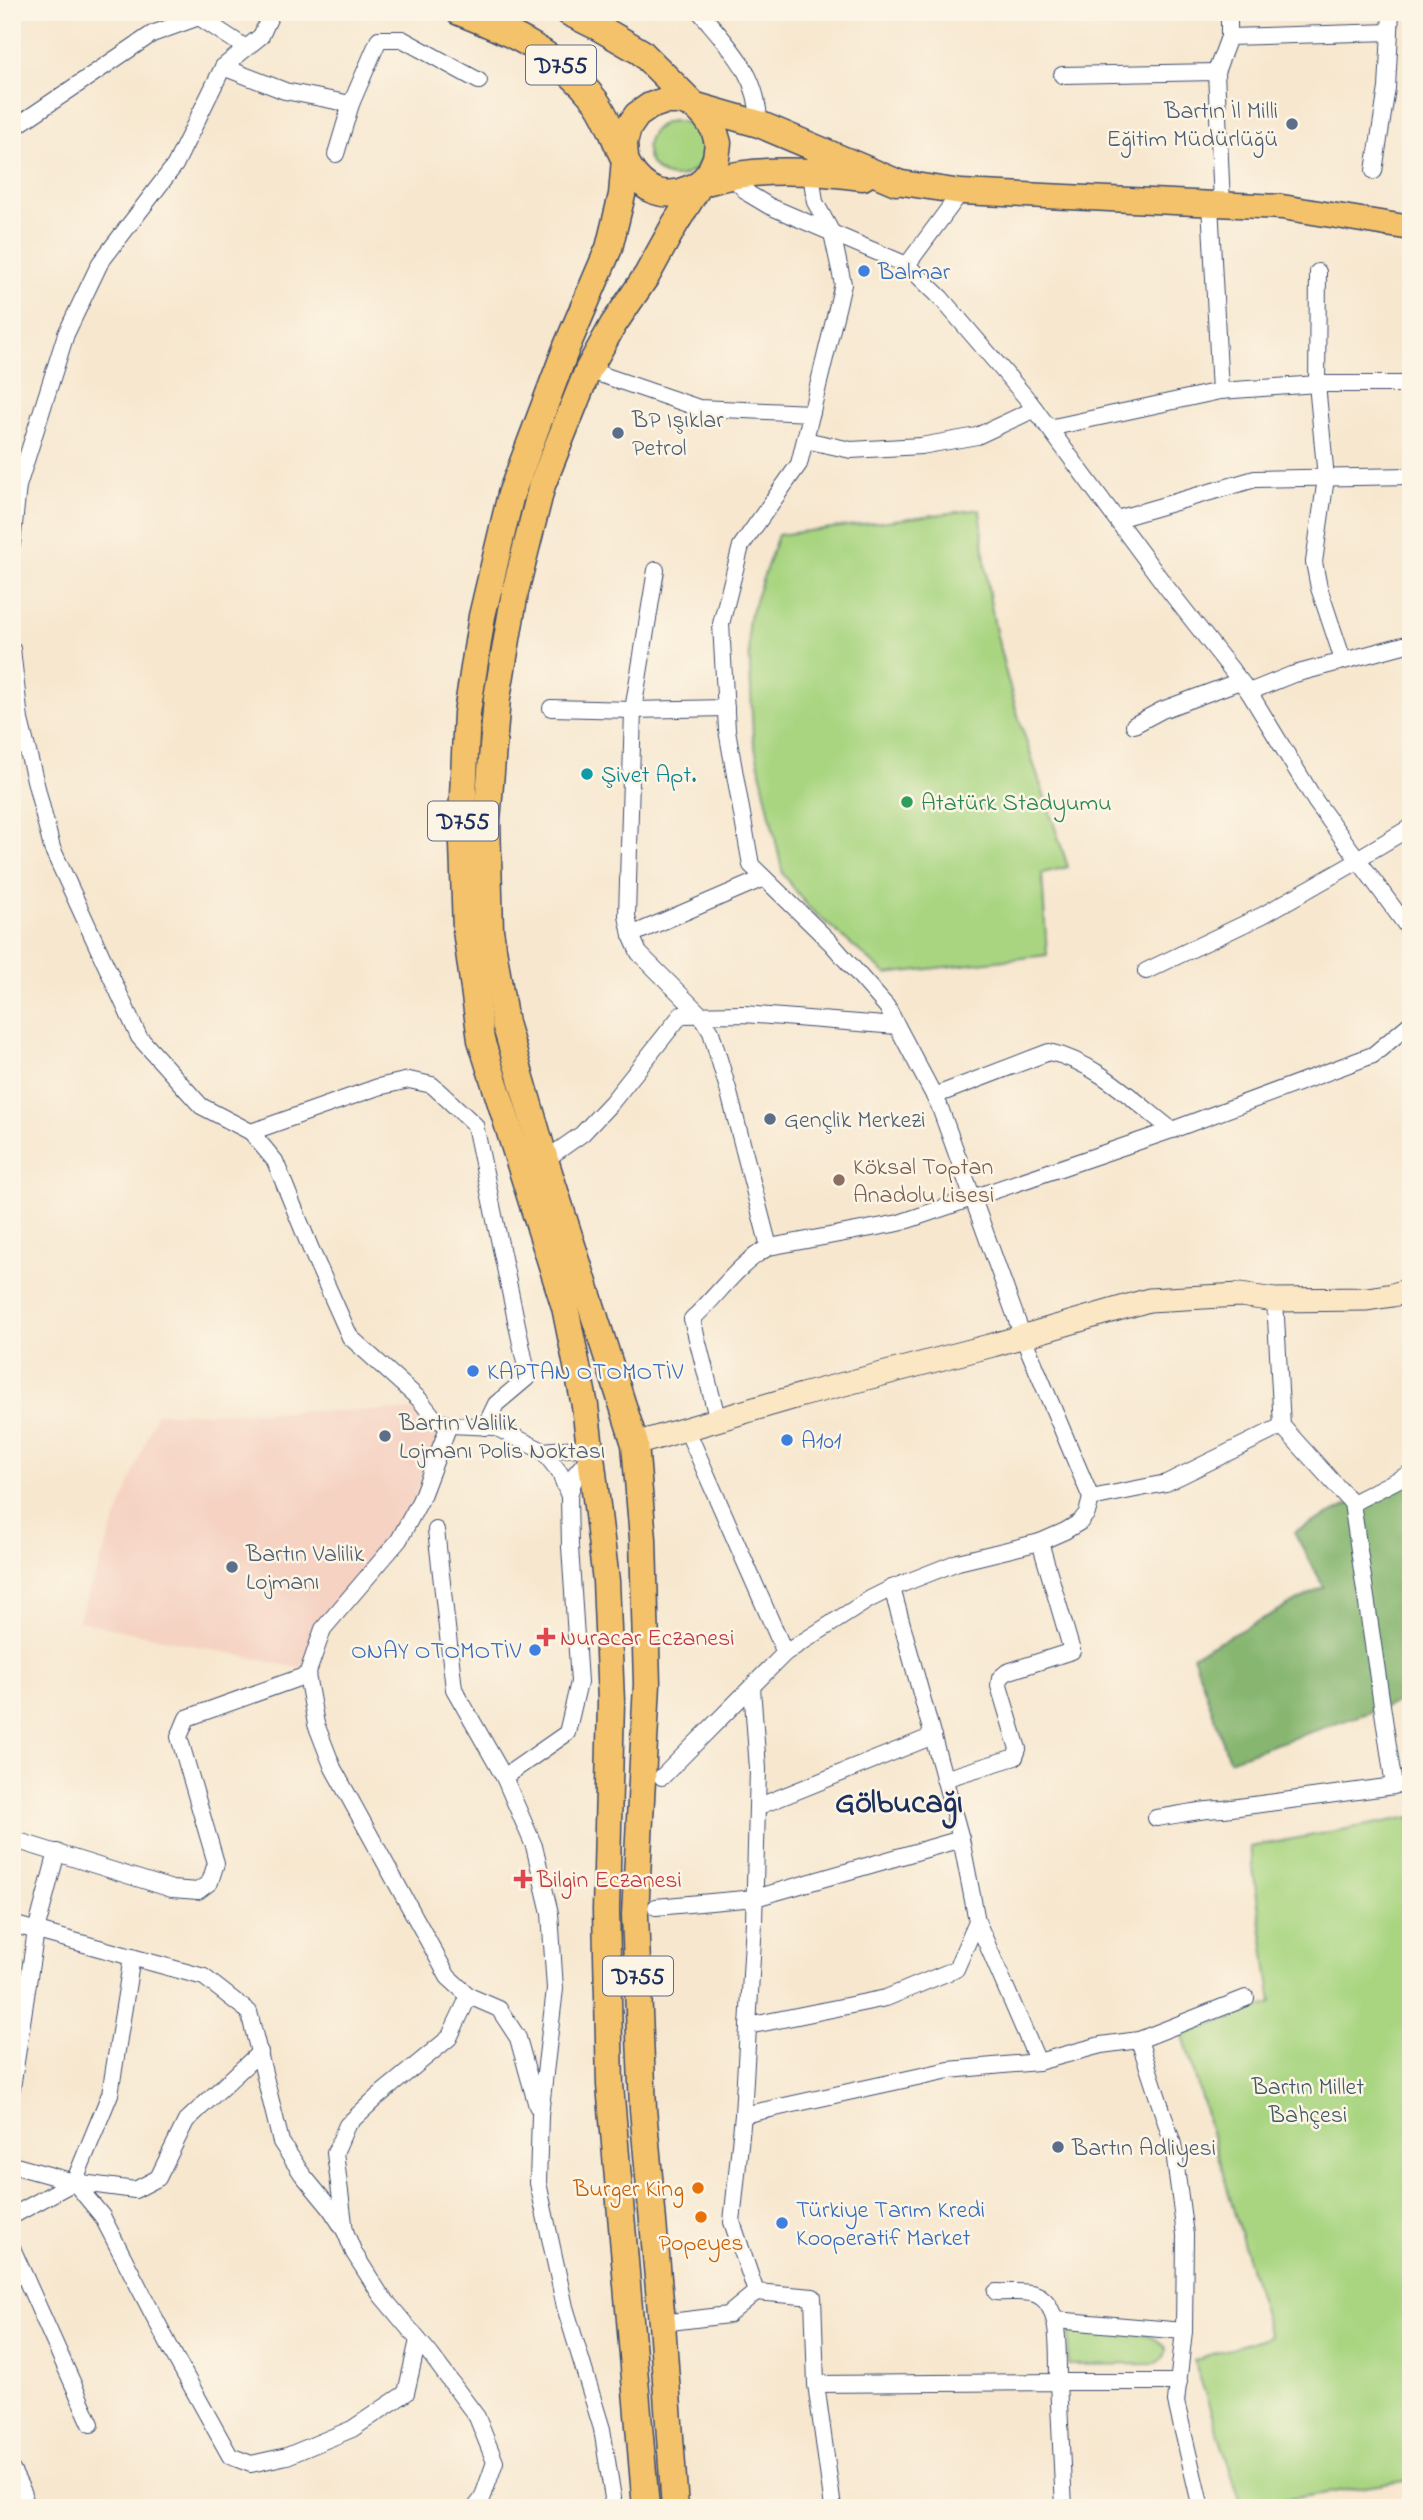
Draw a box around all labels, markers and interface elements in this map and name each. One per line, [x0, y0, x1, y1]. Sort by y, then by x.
road number: D755 [526, 46, 596, 85]
place label: Bartın İl Milli Eğitim Müdürlüğü [1106, 95, 1278, 158]
marker: Bartın İl Milli Eğitim Müdürlüğü [1284, 116, 1300, 132]
place label: Balmar [877, 256, 951, 291]
marker: Balmar [856, 263, 872, 279]
place label: BP Işıklar Petrol [631, 404, 724, 467]
marker: BP Işıklar Petrol [610, 425, 626, 441]
place label: Şivet Apt. [601, 759, 696, 794]
marker: Şivet Apt. [579, 766, 595, 782]
place label: Atatürk Stadyumu [921, 787, 1112, 823]
marker: Atatürk Stadyumu [899, 794, 915, 810]
road number: D755 [428, 802, 498, 841]
place label: Gençlik Merkezi [784, 1104, 926, 1139]
marker: Gençlik Merkezi [762, 1111, 778, 1127]
place label: Köksal Toptan Anadolu Lisesi [853, 1151, 994, 1214]
marker: Köksal Toptan Anadolu Lisesi [831, 1172, 847, 1188]
place label: KAPTAN OTOMOTİV [487, 1356, 684, 1391]
marker: KAPTAN OTOMOTİV [465, 1363, 481, 1379]
place label: Bartın Valilik Lojmanı Polis Noktası [398, 1407, 605, 1470]
place label: A101 [801, 1425, 842, 1460]
marker: Bartın Valilik Lojmanı Polis Noktası [377, 1428, 393, 1444]
marker: A101 [779, 1432, 795, 1448]
place label: Bartın Valilik Lojmanı [245, 1538, 365, 1601]
marker: Bartın Valilik Lojmanı [224, 1559, 240, 1575]
place label: Nuracar Eczanesi [560, 1622, 735, 1657]
marker: Nuracar Eczanesi [538, 1629, 554, 1645]
place label: ONAY OTOMOTİV [351, 1635, 522, 1670]
marker: ONAY OTOMOTİV [527, 1642, 543, 1658]
district label: Gölbucağı [835, 1781, 963, 1829]
place label: Bilgin Eczanesi [536, 1864, 682, 1899]
marker: Bilgin Eczanesi [515, 1871, 531, 1887]
road number: D755 [603, 1956, 673, 1996]
park label: Bartın Millet Bahçesi [1251, 2071, 1364, 2134]
place label: Bartın Adliyesi [1071, 2132, 1216, 2168]
marker: Bartın Adliyesi [1050, 2139, 1066, 2155]
place label: Burger King [572, 2173, 684, 2208]
marker: Burger King [690, 2180, 706, 2196]
place label: Türkiye Tarım Kredi Kooperatif Market [796, 2194, 985, 2257]
marker: Popeyes [693, 2209, 709, 2225]
marker: Türkiye Tarım Kredi Kooperatif Market [774, 2215, 790, 2231]
place label: Popeyes [658, 2227, 744, 2263]

